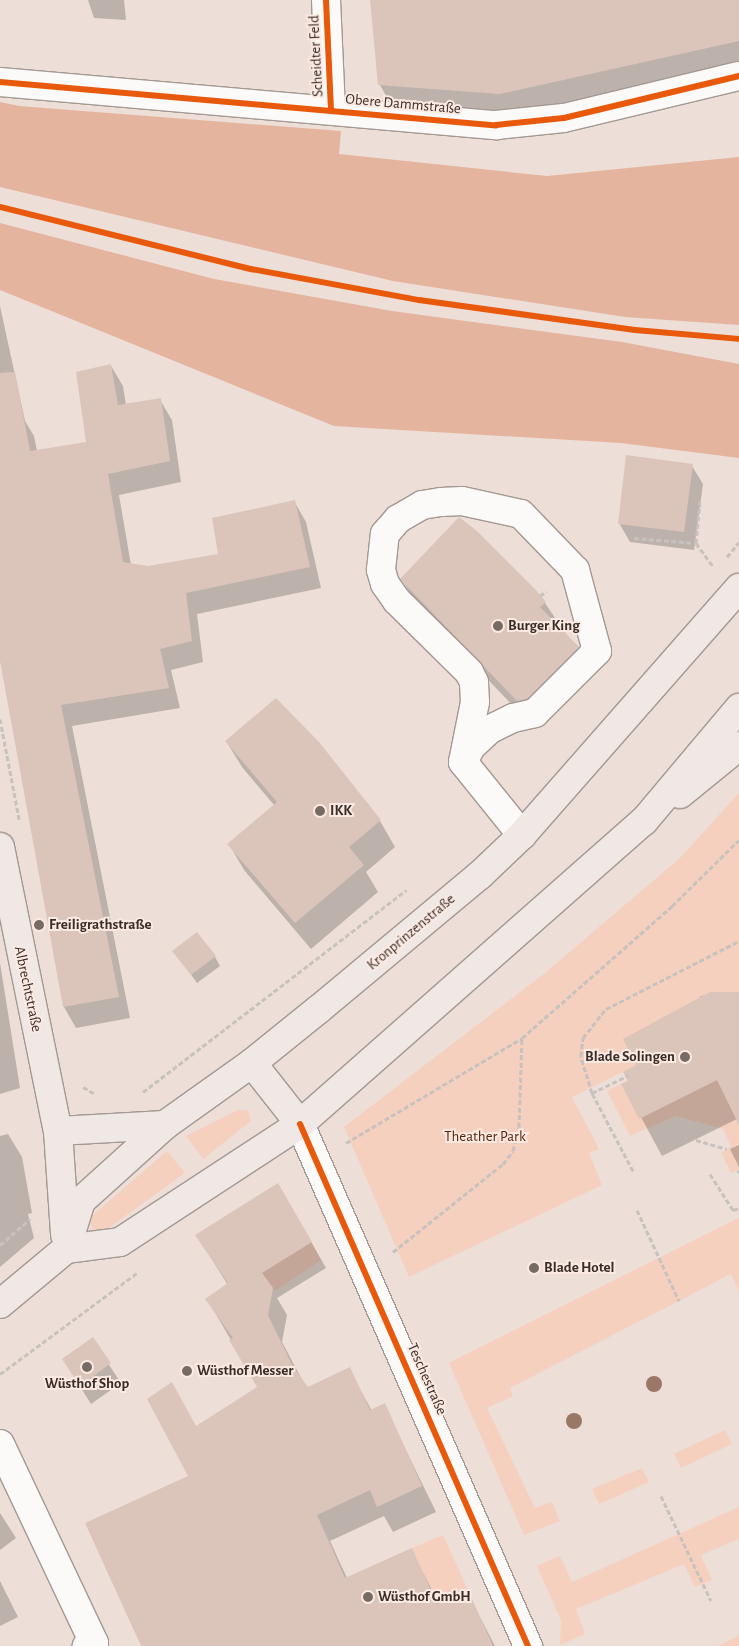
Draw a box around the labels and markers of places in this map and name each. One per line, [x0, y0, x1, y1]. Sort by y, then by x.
place label: Burger King [508, 617, 580, 635]
marker: Burger King [492, 620, 504, 632]
place label: IKK [330, 802, 352, 820]
marker: IKK [314, 805, 326, 817]
place label: Freiligrathstraße [49, 916, 152, 934]
marker: Freiligrathstraße [33, 919, 45, 931]
place label: Blade Solingen [585, 1048, 675, 1066]
marker: Blade Solingen [679, 1051, 691, 1063]
place label: Blade Hotel [544, 1259, 615, 1277]
marker: Blade Hotel [528, 1262, 540, 1274]
marker: Wüsthof Shop [81, 1361, 93, 1373]
place label: Wüsthof Messer [197, 1362, 293, 1380]
marker: Wüsthof Messer [181, 1365, 193, 1377]
place label: Wüsthof Shop [45, 1375, 129, 1393]
place label: Wüsthof GmbH [378, 1588, 471, 1606]
marker: Wüsthof GmbH [362, 1591, 374, 1603]

